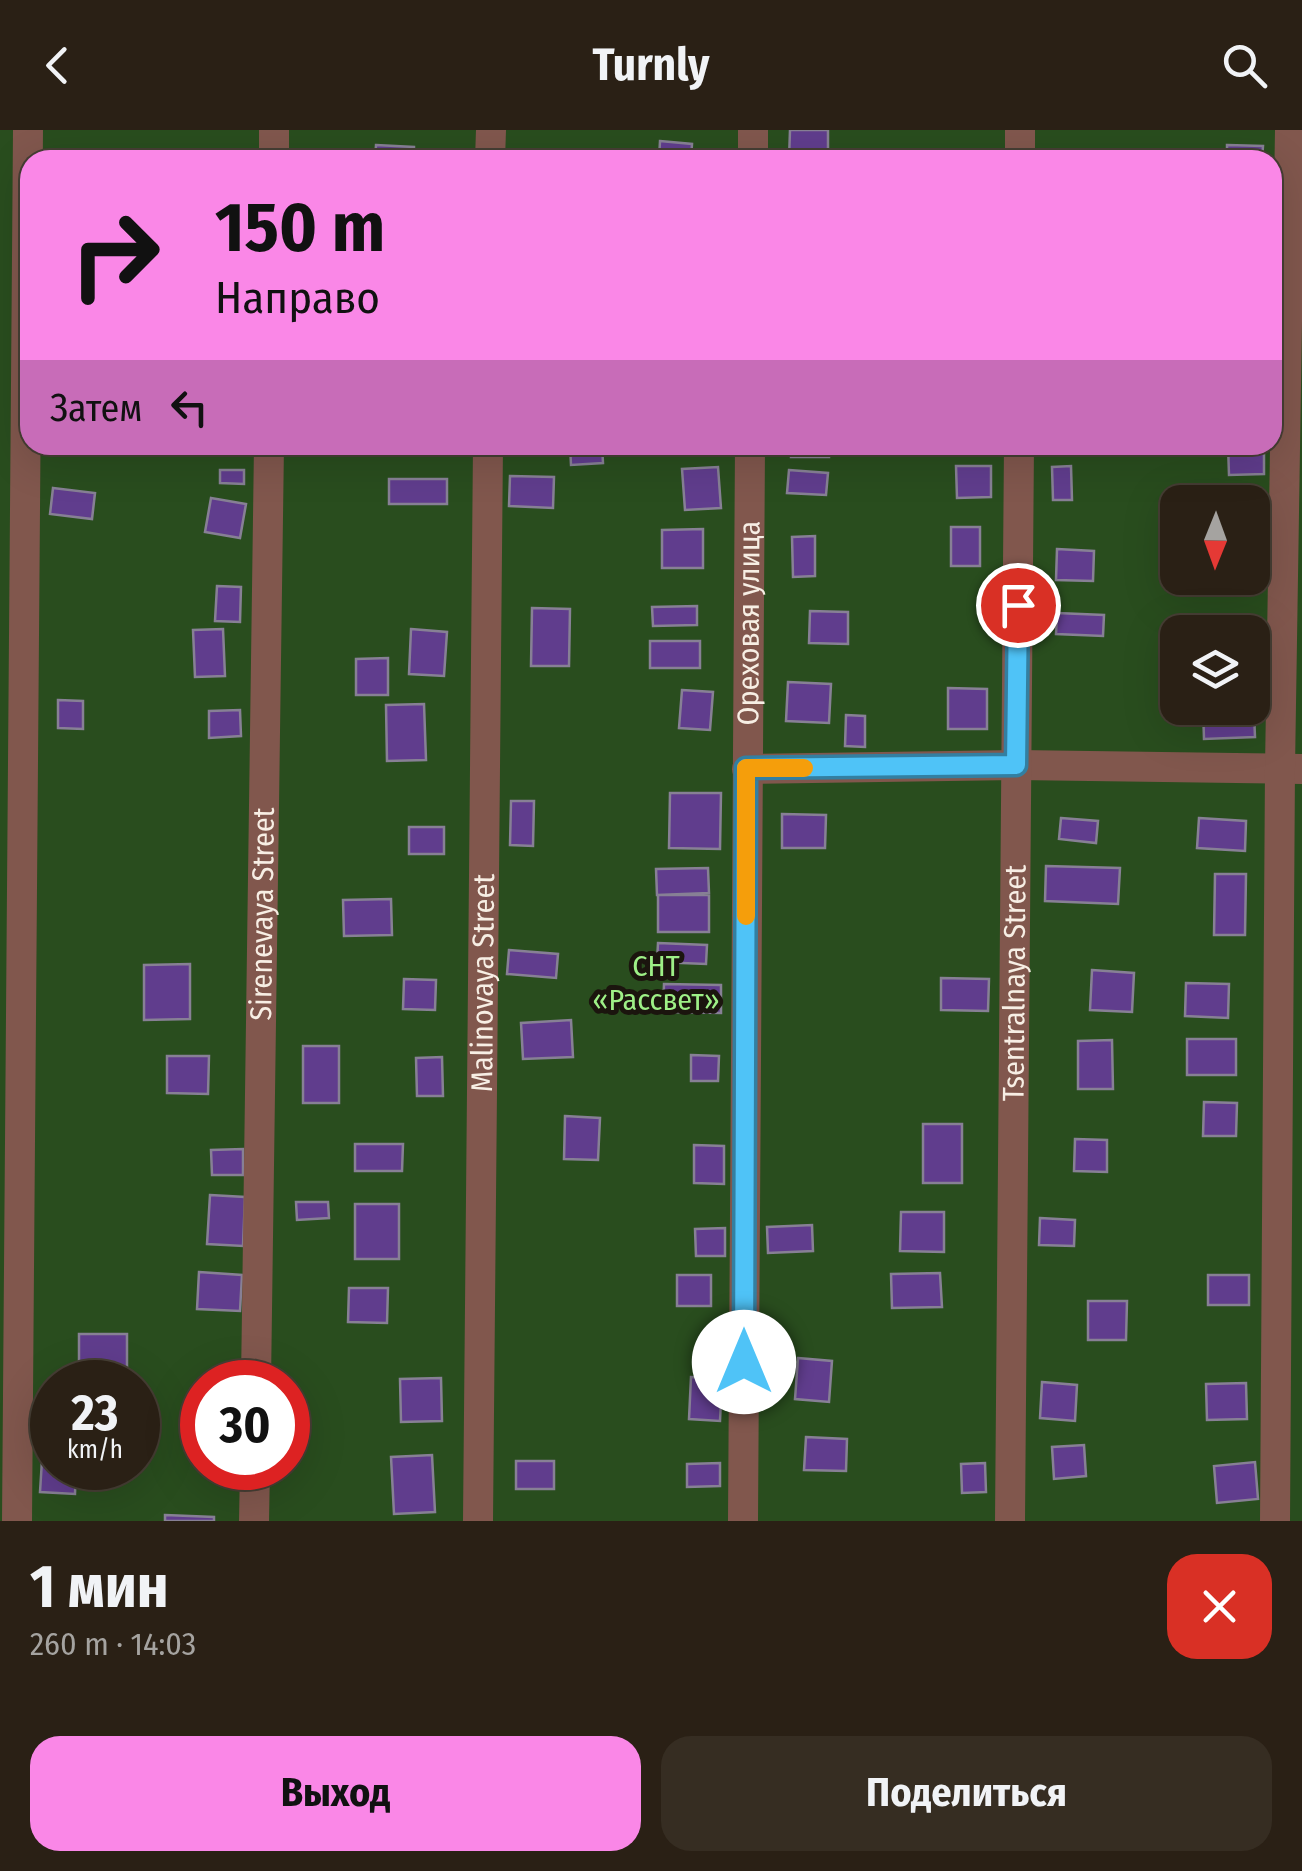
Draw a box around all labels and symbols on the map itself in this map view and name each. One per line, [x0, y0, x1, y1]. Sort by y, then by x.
north arrow [1160, 485, 1270, 595]
street label: Ореховая улица [730, 521, 768, 725]
pin [976, 563, 1061, 648]
street label: Sirenevaya Street [243, 807, 282, 1021]
street label: Tsentralnaya Street [996, 865, 1033, 1101]
street label: Malinovaya Street [464, 873, 502, 1092]
park label: СНТ «Рассвет» [592, 948, 720, 1018]
position arrow [692, 1310, 796, 1414]
speed limit sign: 30 [180, 1360, 310, 1490]

